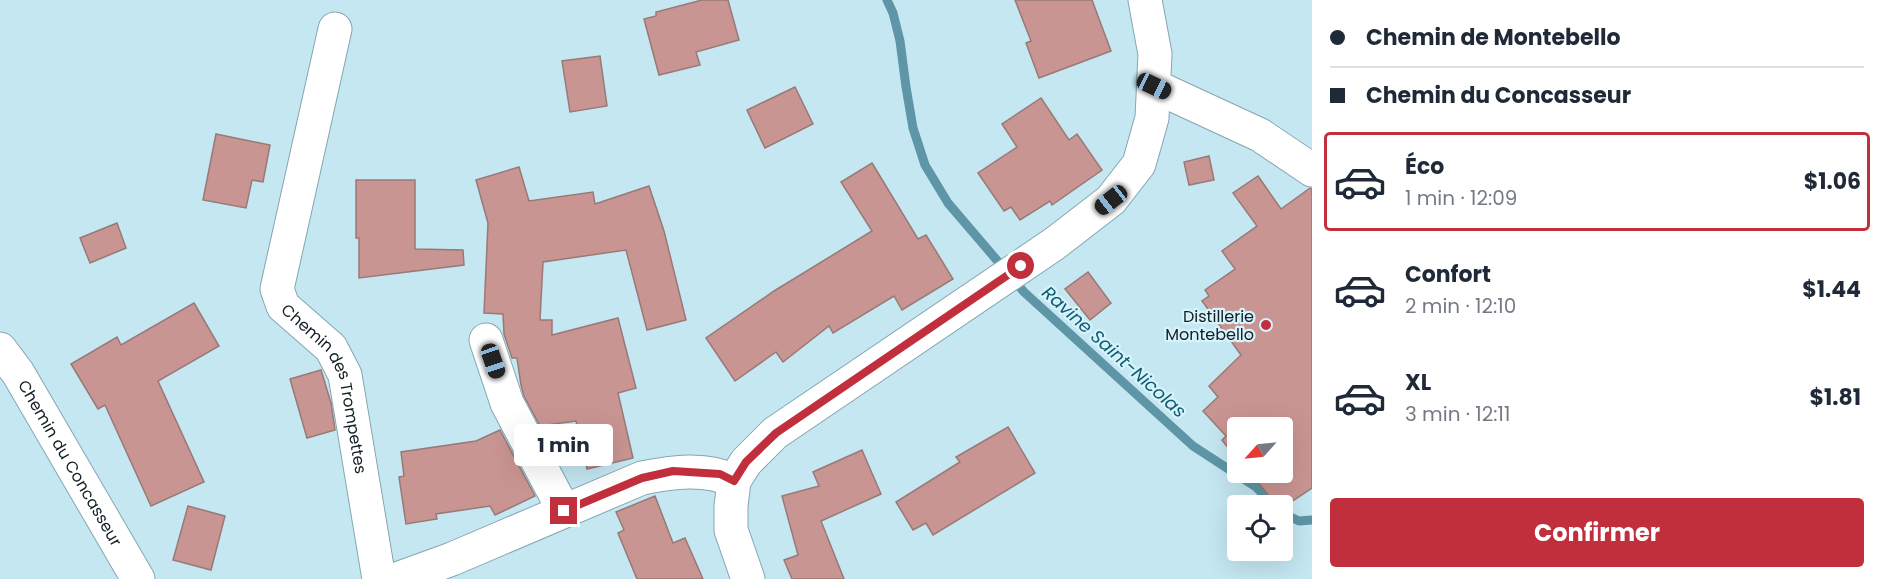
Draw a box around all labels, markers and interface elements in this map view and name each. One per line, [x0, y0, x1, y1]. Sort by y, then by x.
text: Chemin de Montebello [1366, 22, 1621, 53]
car [1134, 70, 1174, 102]
text: Chemin du Concasseur [1366, 80, 1631, 111]
text: Éco [1405, 151, 1444, 182]
icon: car [1333, 155, 1387, 209]
text: $1.06 [1804, 166, 1861, 197]
car [1091, 182, 1131, 218]
text: 1 min · 12:09 [1405, 184, 1517, 212]
route start [1007, 252, 1034, 279]
text: Confort [1405, 259, 1491, 290]
icon: car [1333, 263, 1387, 317]
text: $1.44 [1802, 274, 1861, 305]
water label: Ravine Saint-Nicolas [1037, 280, 1192, 423]
text: 2 min · 12:10 [1405, 292, 1516, 320]
street label: Chemin des Trompettes [276, 298, 372, 475]
place label: Distillerie Montebello [1165, 305, 1254, 346]
marker: Distillerie Montebello [1259, 318, 1273, 332]
car [479, 341, 507, 381]
text: XL [1405, 367, 1431, 398]
icon: car [1333, 371, 1387, 425]
street label: Chemin du Concasseur [12, 376, 127, 551]
text: $1.81 [1810, 382, 1861, 413]
text: 3 min · 12:11 [1405, 400, 1510, 428]
north arrow [1227, 417, 1293, 483]
map controls [1227, 417, 1293, 561]
callout: 1 min [514, 424, 614, 466]
text: 1 min [537, 431, 590, 459]
button: locate [1227, 495, 1293, 561]
route end [550, 497, 577, 524]
button: Confirmer [1330, 498, 1864, 567]

